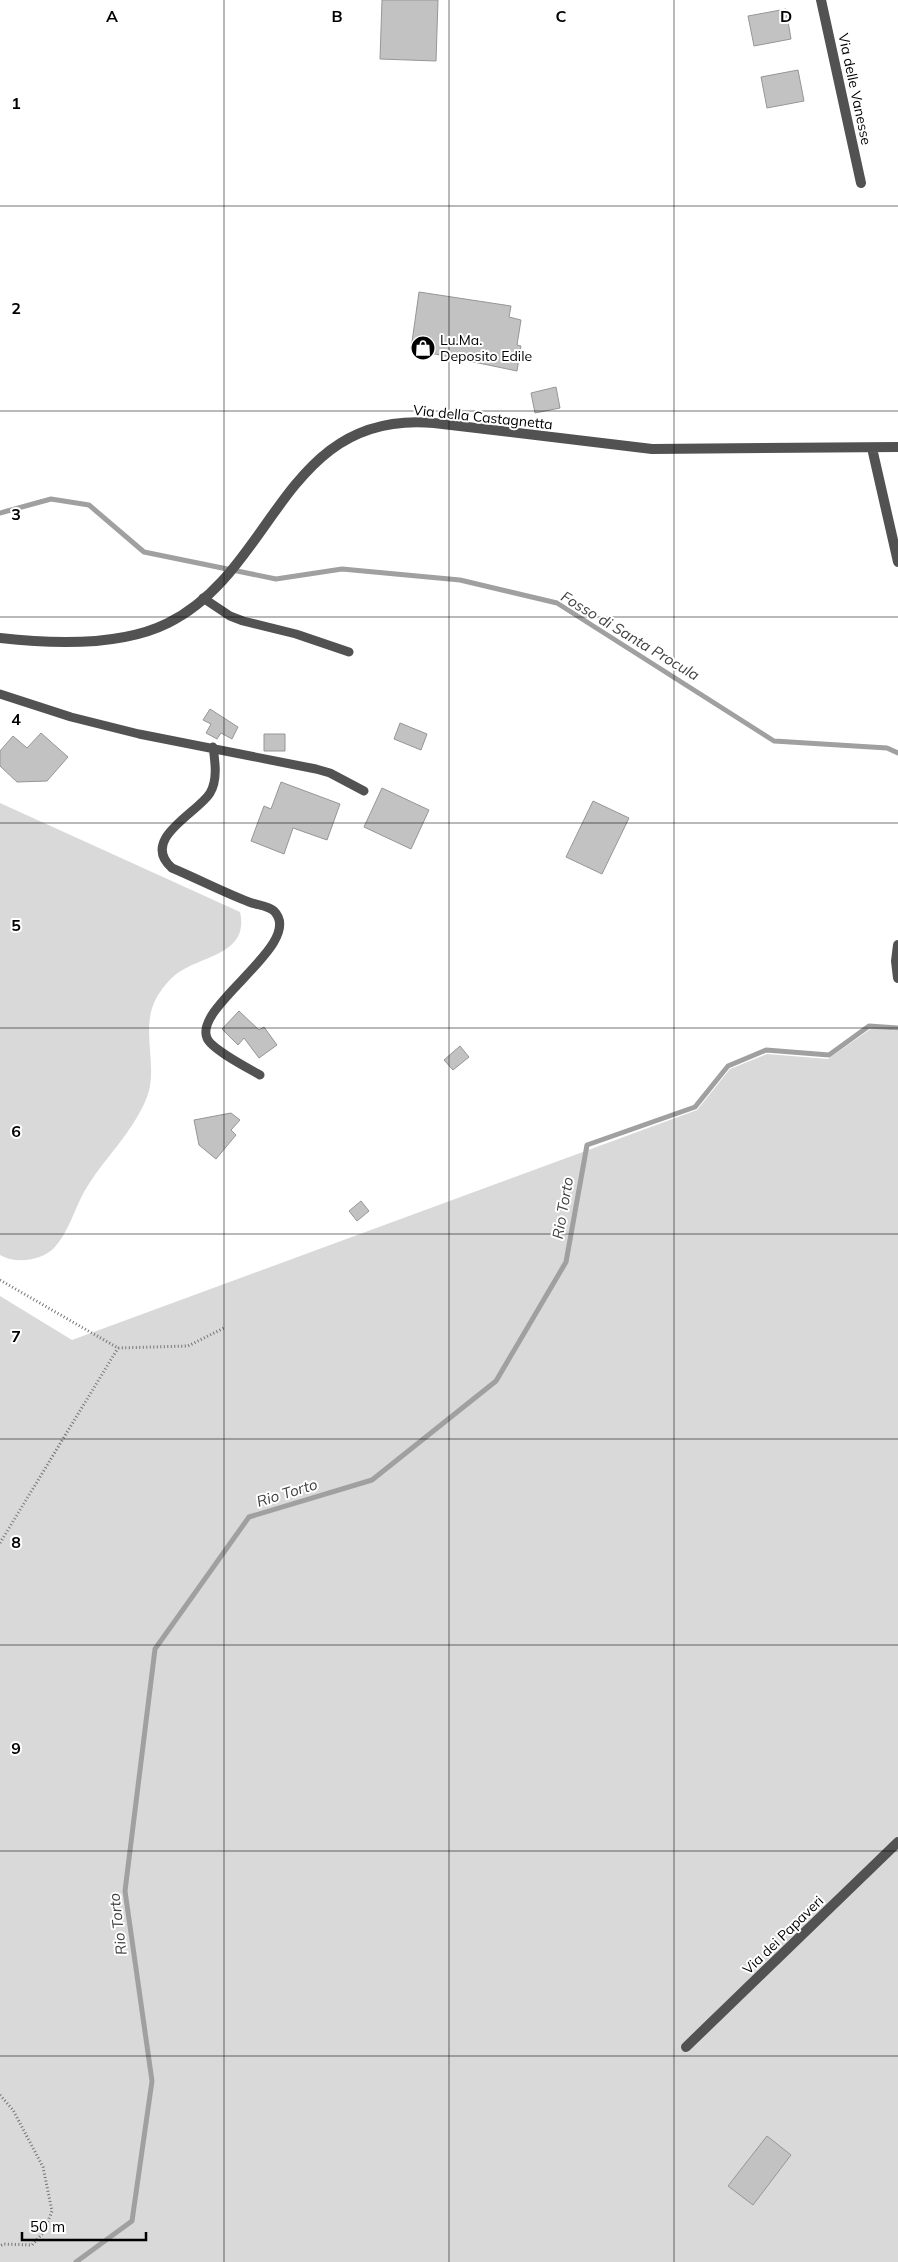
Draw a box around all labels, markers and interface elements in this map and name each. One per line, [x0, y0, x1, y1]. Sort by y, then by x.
text: A [106, 6, 118, 26]
text: B [331, 6, 343, 26]
text: C [556, 6, 567, 26]
text: D [780, 6, 792, 26]
street label: Via delle Vanesse [834, 31, 876, 147]
text: 1 [11, 93, 21, 113]
text: 2 [11, 298, 21, 318]
place label: Lu.Ma. Deposito Edile [440, 331, 532, 365]
shop icon: Lu.Ma. Deposito Edile [410, 335, 436, 361]
street label: Via della Castagnetta [412, 401, 554, 433]
text: 3 [11, 504, 21, 524]
water label: Fosso di Santa Procula [558, 587, 703, 684]
text: 4 [11, 709, 21, 729]
text: 5 [11, 915, 21, 935]
text: 6 [11, 1121, 21, 1141]
water label: Rio Torto [548, 1175, 577, 1240]
text: 7 [11, 1326, 21, 1346]
water label: Rio Torto [254, 1474, 320, 1511]
text: 8 [11, 1532, 21, 1552]
text: 9 [11, 1738, 21, 1758]
water label: Rio Torto [104, 1891, 131, 1956]
street label: Via dei Papaveri [739, 1892, 827, 1978]
scale bar [22, 2210, 146, 2242]
text: 50 m [30, 2217, 65, 2236]

